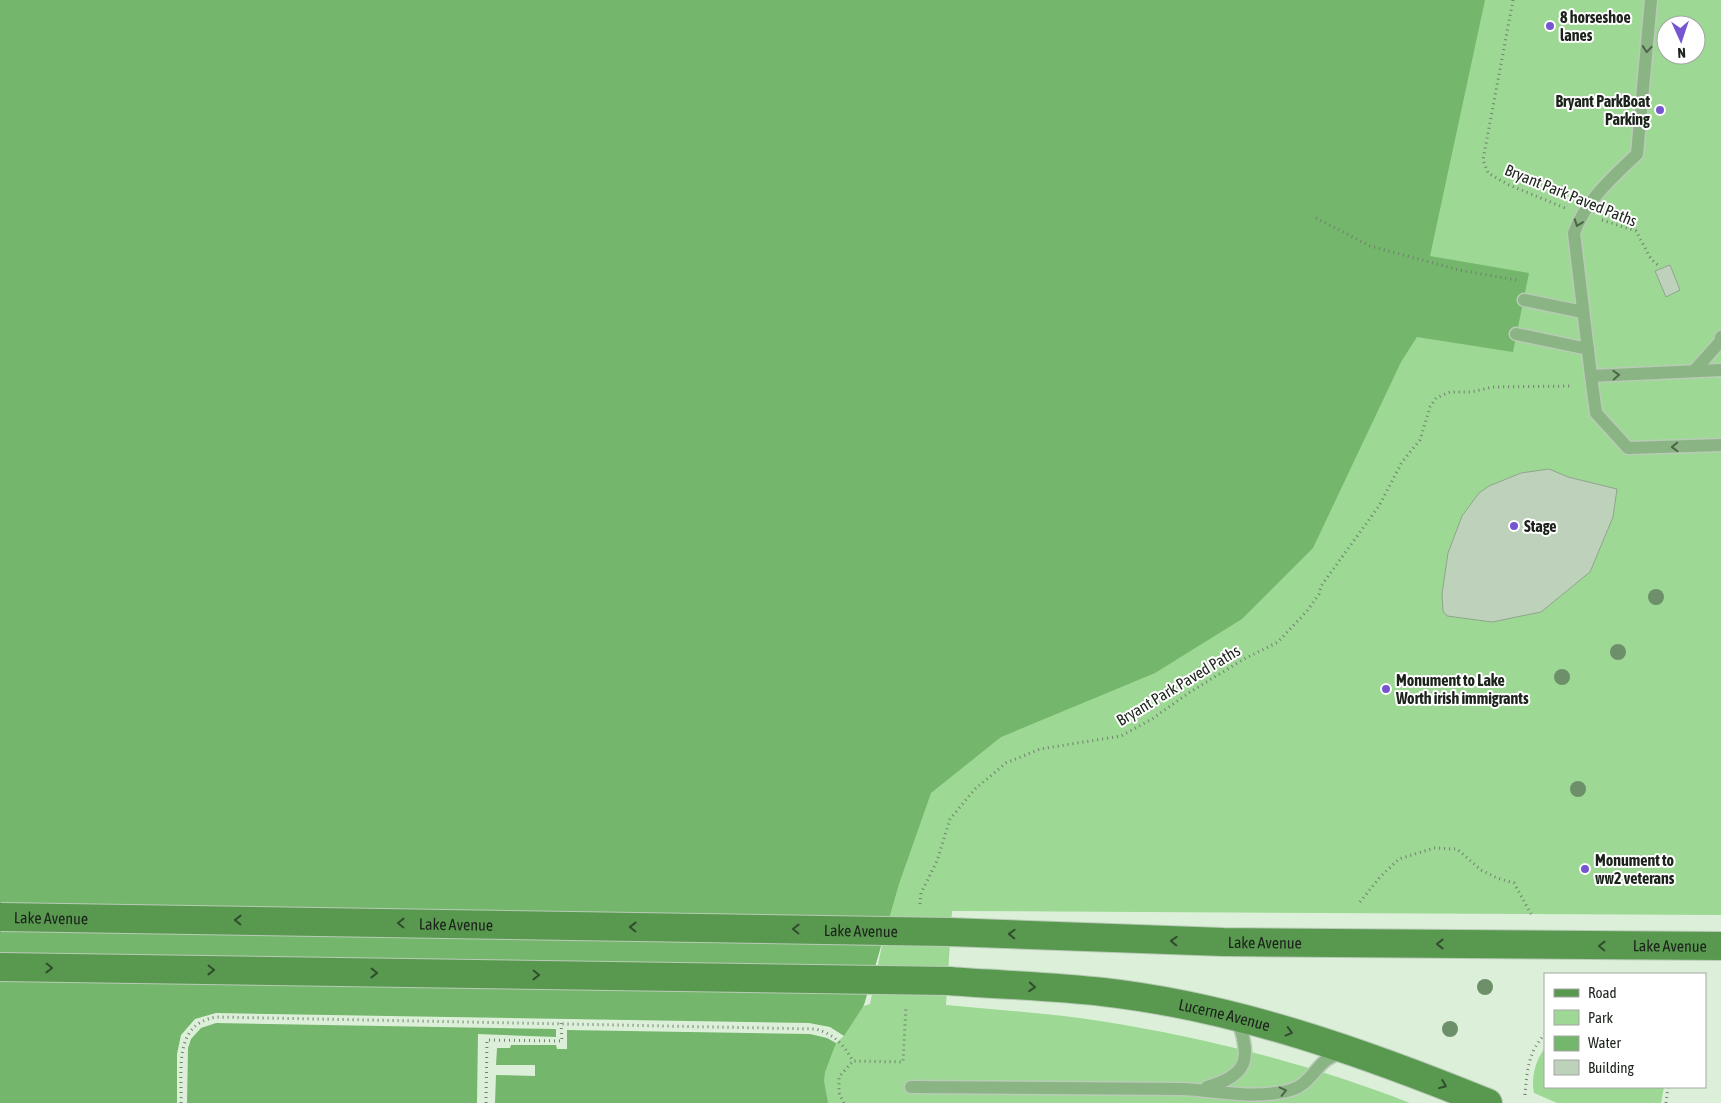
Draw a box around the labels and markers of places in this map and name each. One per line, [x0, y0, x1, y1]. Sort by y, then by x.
place label: 8 horseshoe lanes [1560, 8, 1631, 44]
marker: 8 horseshoe lanes [1544, 20, 1556, 32]
place label: Bryant ParkBoat Parking [1555, 92, 1650, 128]
marker: Bryant ParkBoat Parking [1654, 104, 1666, 116]
place label: Stage [1524, 517, 1557, 535]
marker: Stage [1508, 520, 1520, 532]
place label: Monument to Lake Worth irish immigrants [1395, 671, 1529, 707]
marker: Monument to Lake Worth irish immigrants [1380, 683, 1392, 695]
place label: Monument to ww2 veterans [1595, 851, 1675, 887]
marker: Monument to ww2 veterans [1579, 863, 1591, 875]

